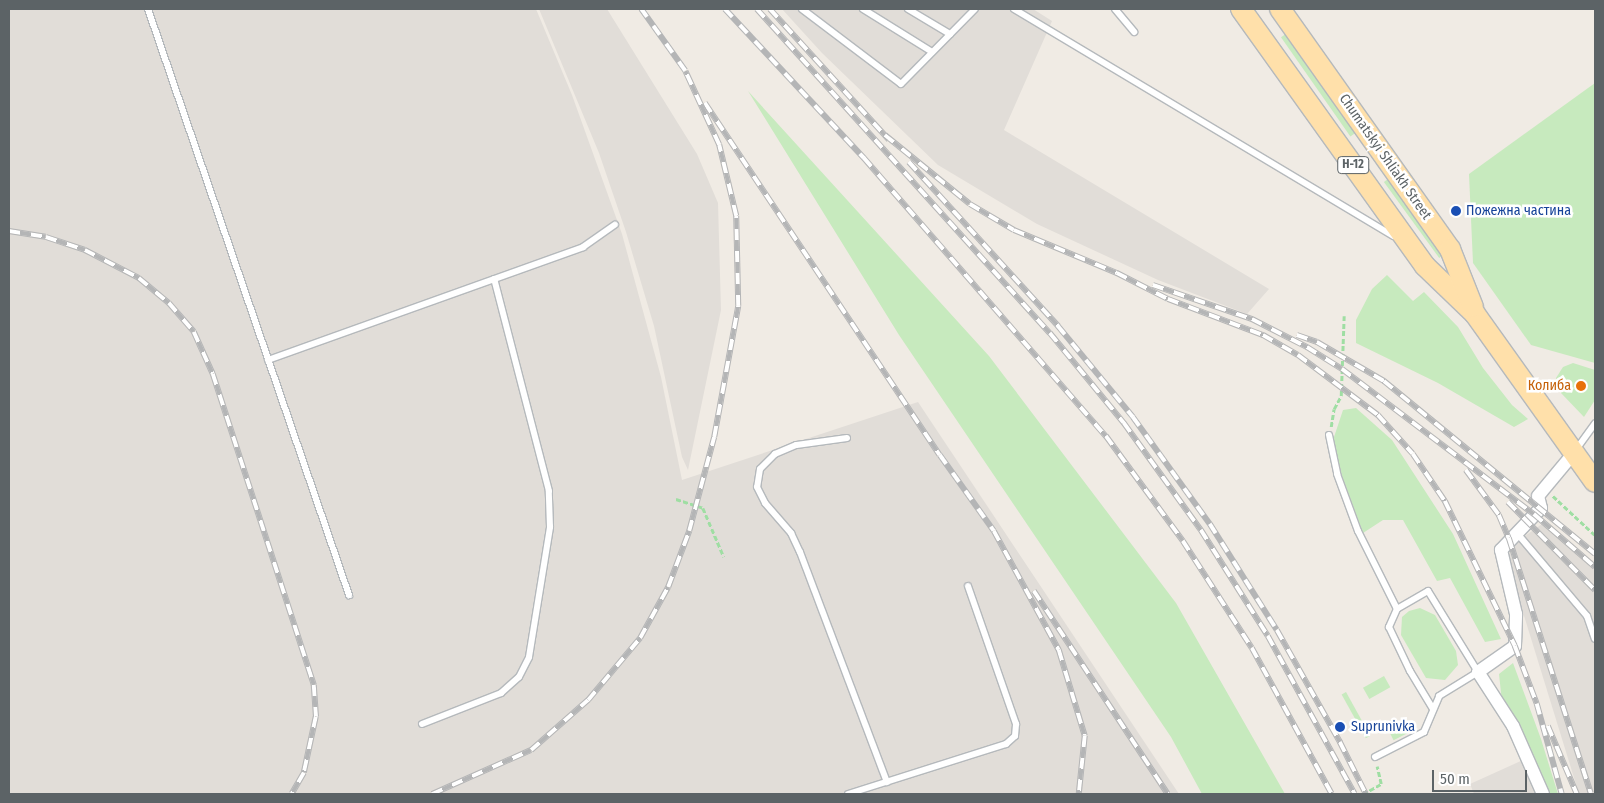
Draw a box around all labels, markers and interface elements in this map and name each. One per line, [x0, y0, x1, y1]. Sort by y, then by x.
street label: Chumatskyi Shliakh Street [1335, 91, 1435, 223]
road number: Н-12 [1337, 156, 1369, 174]
place label: Пожежна частина [1466, 203, 1571, 219]
marker: Пожежна частина [1450, 205, 1462, 217]
place label: Колиба [1528, 378, 1571, 394]
marker: Колиба [1575, 380, 1587, 392]
place label: Suprunivka [1351, 719, 1415, 735]
marker: Suprunivka [1333, 720, 1347, 734]
scale bar [1434, 760, 1529, 792]
text: 50 m [1440, 770, 1470, 788]

